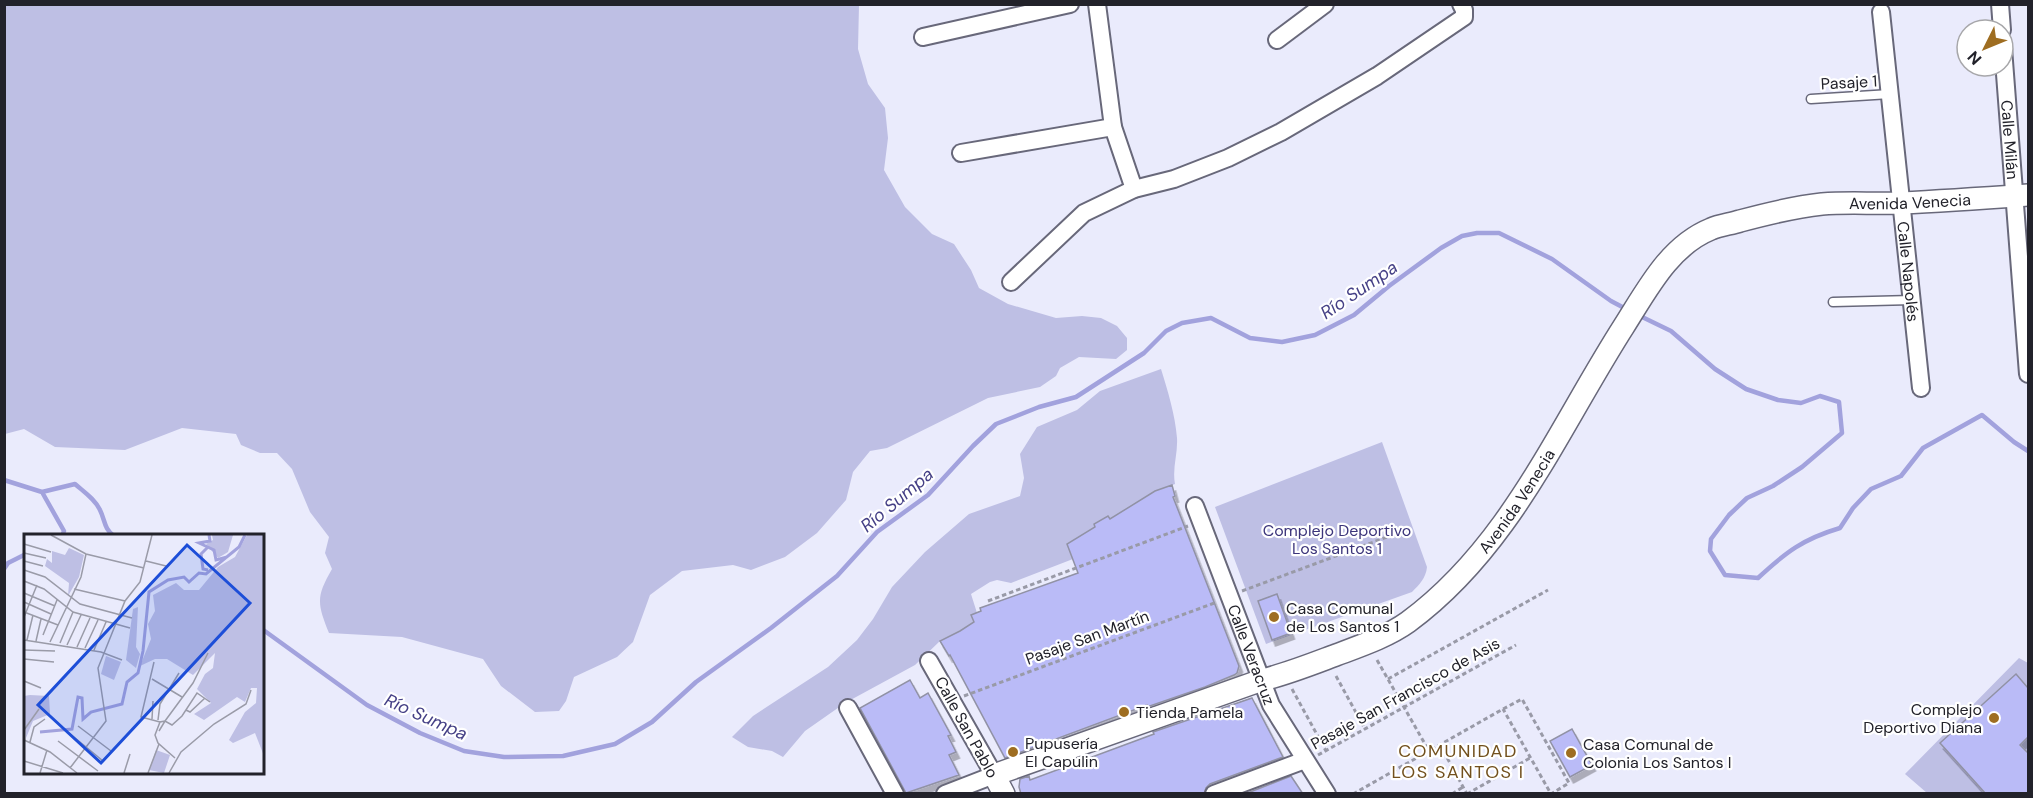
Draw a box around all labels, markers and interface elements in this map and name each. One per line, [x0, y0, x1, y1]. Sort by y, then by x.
north arrow [1955, 18, 2015, 78]
text: N [1963, 46, 1986, 69]
street label: Pasaje 1 [1820, 71, 1878, 94]
street label: Calle Milán [1996, 99, 2023, 180]
street label: Avenida Venecia [1849, 189, 1971, 214]
street label: Calle Napolés [1892, 220, 1924, 323]
water label: Río Sumpa [1316, 255, 1402, 325]
street label: Avenida Venecia [1474, 445, 1560, 558]
water label: Río Sumpa [855, 462, 939, 538]
park label: Complejo Deportivo Los Santos 1 [1263, 520, 1411, 559]
inset map [24, 534, 264, 774]
place label: Casa Comunal de Los Santos 1 [1286, 598, 1399, 637]
street label: Calle Veracruz [1223, 602, 1280, 708]
street label: Pasaje San Martín [1022, 605, 1152, 670]
marker: Casa Comunal de Los Santos 1 [1267, 610, 1281, 624]
street label: Pasaje San Francisco de Asis [1307, 633, 1504, 754]
street label: Calle San Pablo [930, 673, 1003, 782]
water label: Río Sumpa [381, 688, 471, 746]
place label: Complejo Deportivo Diana [1863, 699, 1982, 738]
place label: Tienda Pamela [1136, 702, 1243, 723]
marker: Tienda Pamela [1117, 705, 1131, 719]
marker: Complejo Deportivo Diana [1987, 711, 2001, 725]
place label: Pupusería El Capulin [1025, 733, 1098, 772]
place label: Casa Comunal de Colonia Los Santos I [1583, 734, 1732, 773]
district label: COMUNIDAD LOS SANTOS I [1391, 739, 1525, 784]
marker: Pupusería El Capulin [1006, 745, 1020, 759]
marker: Casa Comunal de Colonia Los Santos I [1564, 746, 1578, 760]

